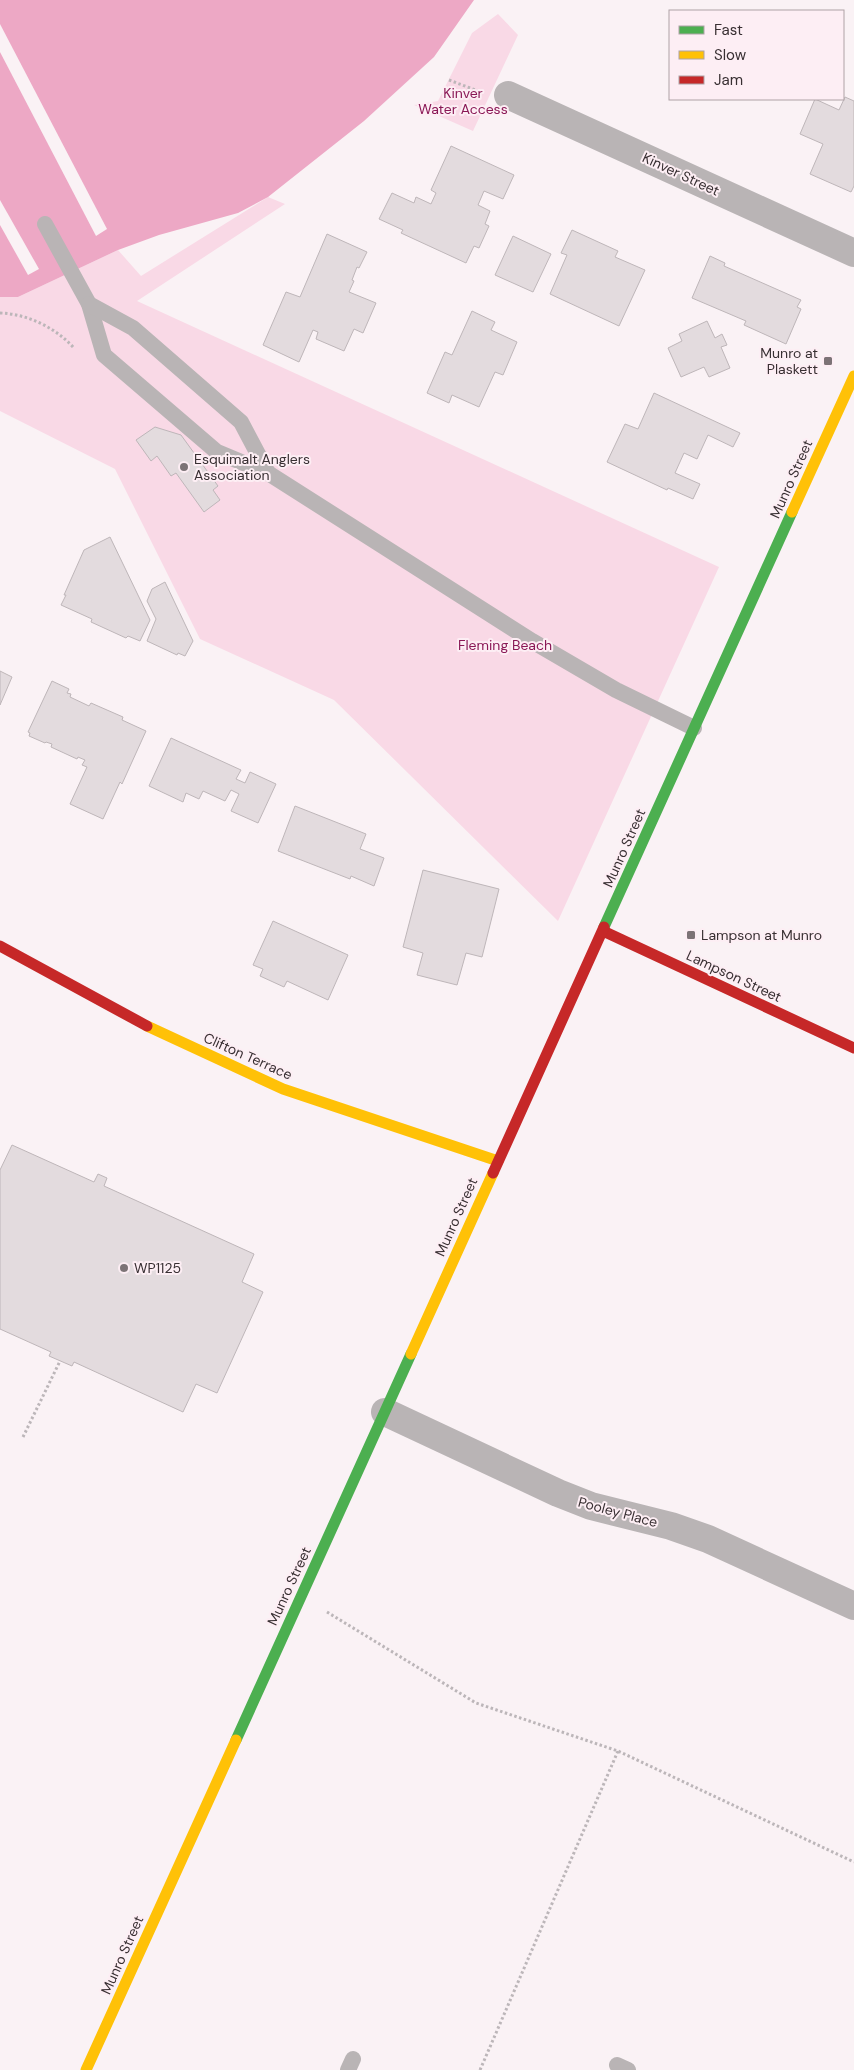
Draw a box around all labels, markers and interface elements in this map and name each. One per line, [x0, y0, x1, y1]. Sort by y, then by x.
legend [669, 10, 844, 100]
text: Fast [714, 20, 743, 40]
text: Slow [714, 45, 747, 65]
text: Jam [714, 70, 743, 90]
park label: Kinver Water Access [418, 84, 508, 118]
street label: Kinver Street [640, 148, 722, 200]
place label: Munro at Plaskett [760, 344, 818, 378]
marker: Munro at Plaskett [822, 355, 834, 367]
street label: Munro Street [766, 437, 816, 521]
place label: Esquimalt Anglers Association [194, 450, 310, 484]
marker: Esquimalt Anglers Association [178, 461, 190, 473]
park label: Fleming Beach [458, 636, 552, 654]
street label: Munro Street [599, 806, 649, 890]
place label: Lampson at Munro [701, 926, 822, 944]
marker: Lampson at Munro [685, 929, 697, 941]
street label: Lampson Street [684, 946, 784, 1006]
street label: Clifton Terrace [201, 1028, 295, 1084]
street label: Munro Street [431, 1175, 481, 1259]
place label: WP1125 [134, 1259, 181, 1277]
marker: WP1125 [118, 1262, 130, 1274]
street label: Pooley Place [576, 1493, 660, 1531]
street label: Munro Street [263, 1544, 315, 1628]
street label: Munro Street [97, 1913, 147, 1997]

